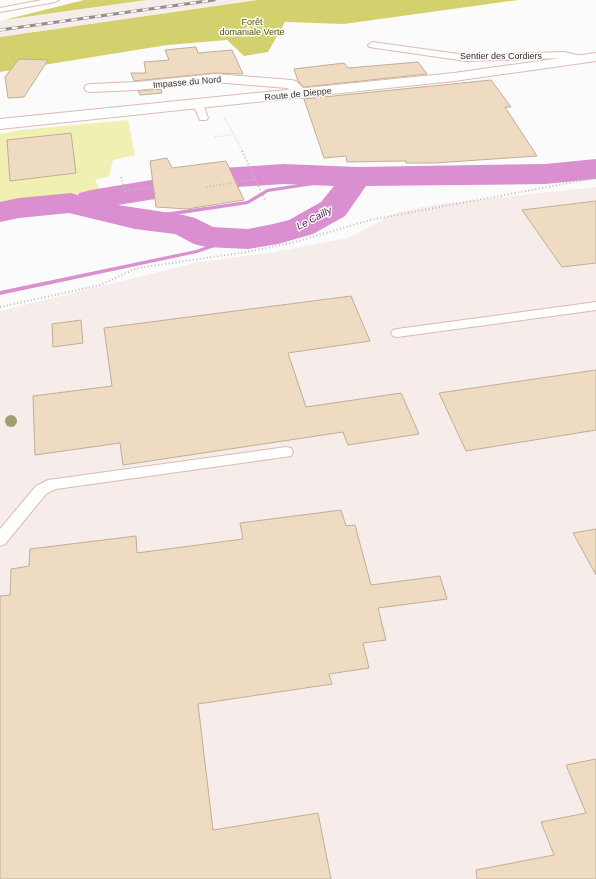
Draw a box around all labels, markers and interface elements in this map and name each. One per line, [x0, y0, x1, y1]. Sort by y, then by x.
park label: Forêt domaniale Verte [219, 17, 285, 37]
street label: Sentier des Cordiers [460, 51, 543, 61]
street label: Impasse du Nord [152, 74, 222, 90]
street label: Route de Dieppe [264, 85, 332, 103]
water label: Le Cailly [294, 204, 334, 232]

